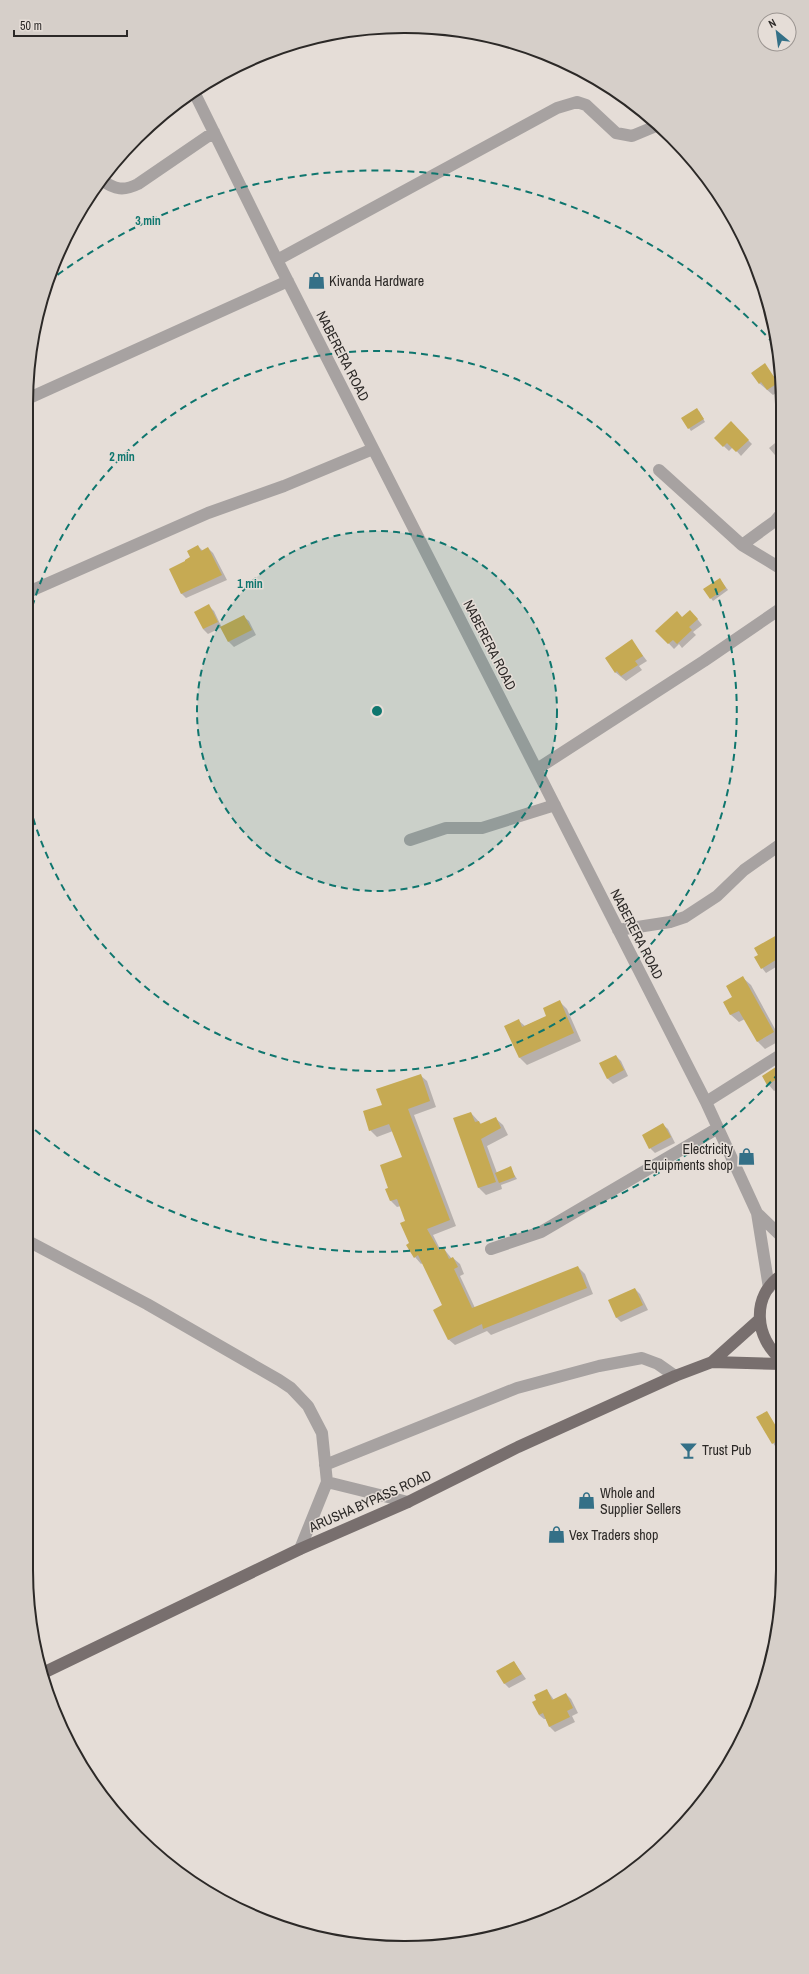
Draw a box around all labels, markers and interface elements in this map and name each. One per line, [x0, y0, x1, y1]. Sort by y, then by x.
scale bar [14, 12, 127, 38]
north arrow [757, 12, 797, 52]
text: N [766, 16, 778, 31]
text: 50 m [20, 18, 42, 34]
text: 3 min [135, 213, 161, 229]
shop icon: Kivanda Hardware [306, 271, 326, 291]
place label: Kivanda Hardware [329, 272, 424, 290]
street label: NABERERA ROAD [313, 308, 373, 404]
text: 2 min [109, 449, 135, 465]
text: 1 min [237, 576, 263, 592]
street label: NABERERA ROAD [460, 597, 520, 693]
centre of rings [370, 704, 384, 718]
street label: NABERERA ROAD [607, 886, 667, 982]
place label: Electricity Equipments shop [644, 1140, 733, 1174]
shop icon: Electricity Equipments shop [736, 1147, 756, 1167]
bar icon: Trust Pub [679, 1440, 699, 1460]
place label: Trust Pub [702, 1441, 751, 1459]
street label: ARUSHA BYPASS ROAD [305, 1466, 434, 1536]
place label: Whole and Supplier Sellers [600, 1484, 681, 1518]
shop icon: Whole and Supplier Sellers [577, 1491, 597, 1511]
shop icon: Vex Traders shop [546, 1525, 566, 1545]
place label: Vex Traders shop [569, 1526, 658, 1544]

